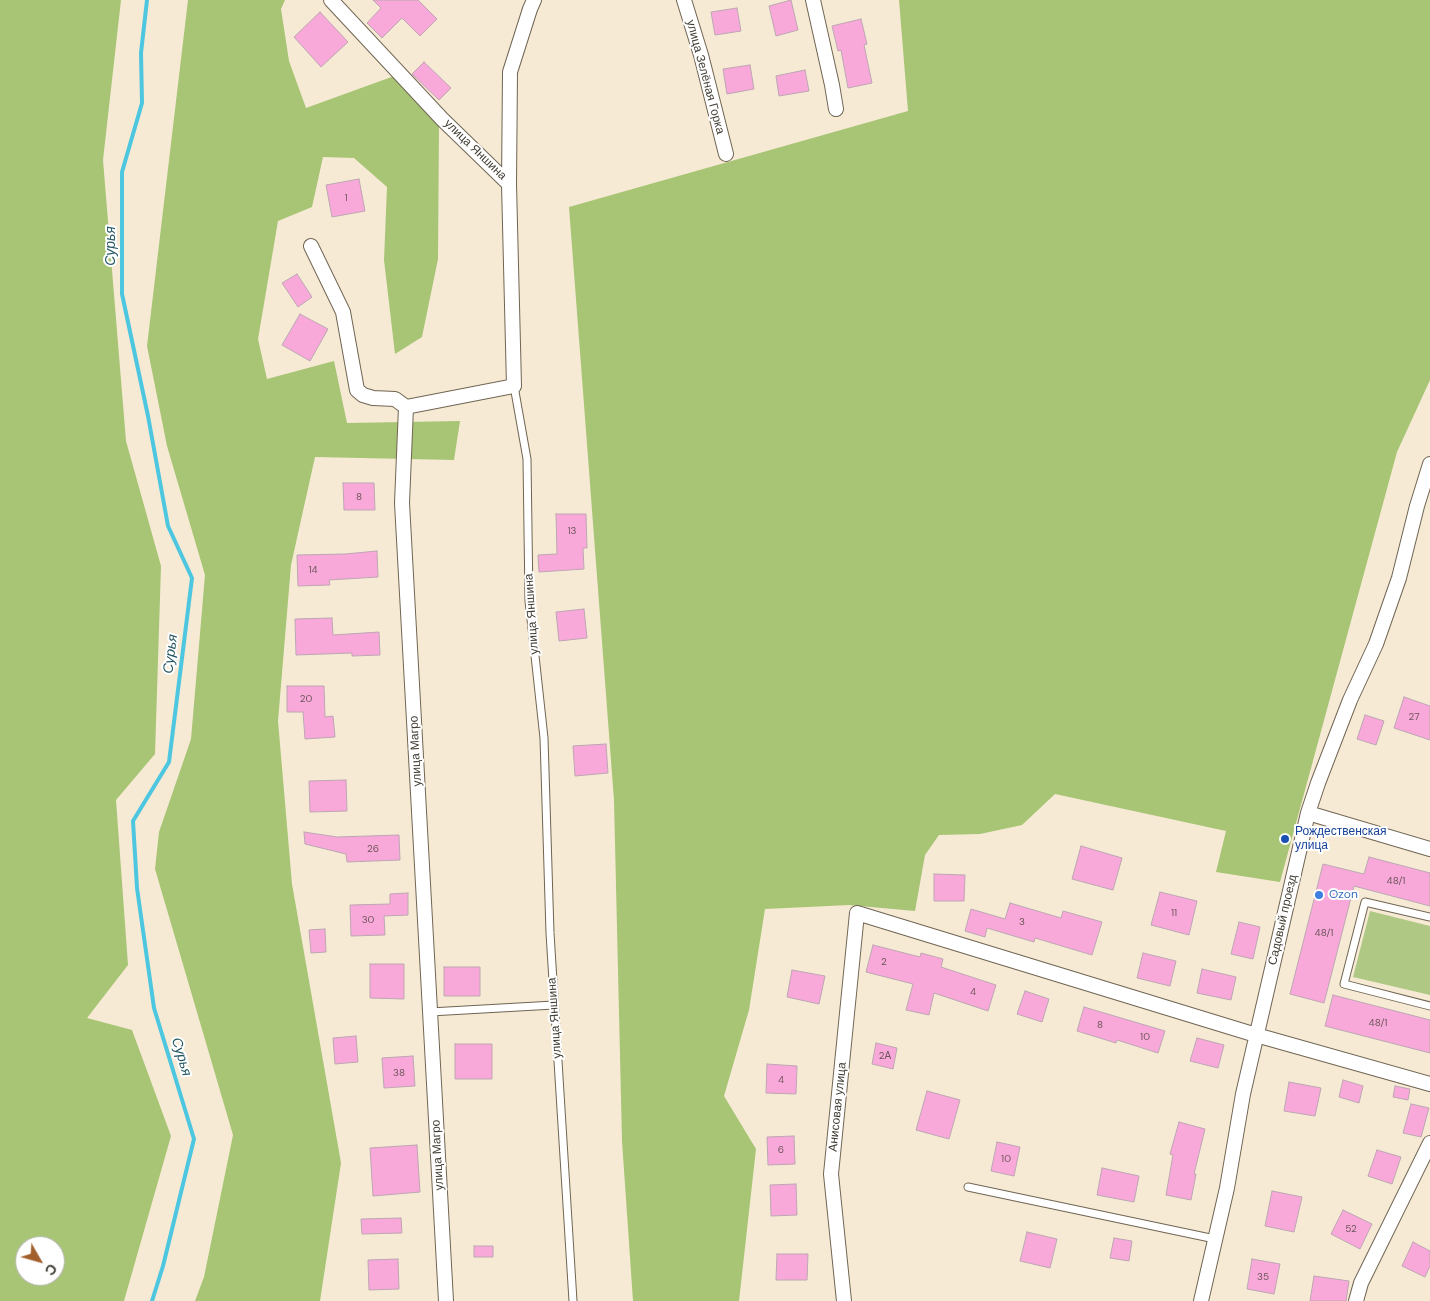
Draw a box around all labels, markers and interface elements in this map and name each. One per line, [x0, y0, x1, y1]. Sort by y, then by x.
street label: улица Зелёная Горка [683, 18, 727, 136]
street label: улица Яншина [441, 117, 509, 183]
house number: 1 [344, 192, 348, 204]
water label: Сурья [103, 226, 119, 266]
house number: 8 [356, 491, 362, 503]
house number: 13 [567, 525, 577, 537]
house number: 14 [308, 564, 318, 576]
street label: улица Яншина [522, 573, 542, 655]
water label: Сурья [160, 633, 182, 675]
house number: 20 [300, 693, 312, 705]
house number: 27 [1409, 711, 1419, 723]
street label: улица Магро [407, 715, 425, 787]
place label: Рождественская улица [1295, 825, 1386, 853]
marker: Рождественская улица [1279, 833, 1291, 845]
house number: 26 [367, 843, 379, 855]
street label: Садовый проезд [1266, 873, 1300, 967]
house number: 48/1 [1387, 875, 1405, 887]
place label: Ozon [1329, 888, 1358, 902]
marker: Ozon [1313, 889, 1325, 901]
house number: 11 [1171, 907, 1177, 919]
house number: 30 [362, 914, 374, 926]
house number: 3 [1019, 916, 1025, 928]
house number: 48/1 [1315, 927, 1333, 939]
house number: 2 [881, 956, 887, 968]
street label: улица Яншина [545, 977, 565, 1059]
house number: 4 [970, 986, 976, 998]
house number: 48/1 [1369, 1017, 1387, 1029]
house number: 8 [1097, 1019, 1103, 1031]
house number: 10 [1140, 1031, 1150, 1043]
water label: Сурья [167, 1036, 195, 1078]
house number: 2А [879, 1050, 891, 1062]
street label: Анисовая улица [826, 1062, 850, 1152]
house number: 38 [393, 1067, 405, 1079]
house number: 4 [778, 1074, 784, 1086]
street label: улица Магро [429, 1119, 447, 1191]
house number: 6 [778, 1144, 784, 1156]
house number: 10 [1001, 1153, 1011, 1165]
house number: 52 [1345, 1223, 1357, 1235]
north arrow [15, 1236, 65, 1286]
text: С [41, 1260, 61, 1279]
house number: 35 [1257, 1271, 1269, 1283]

